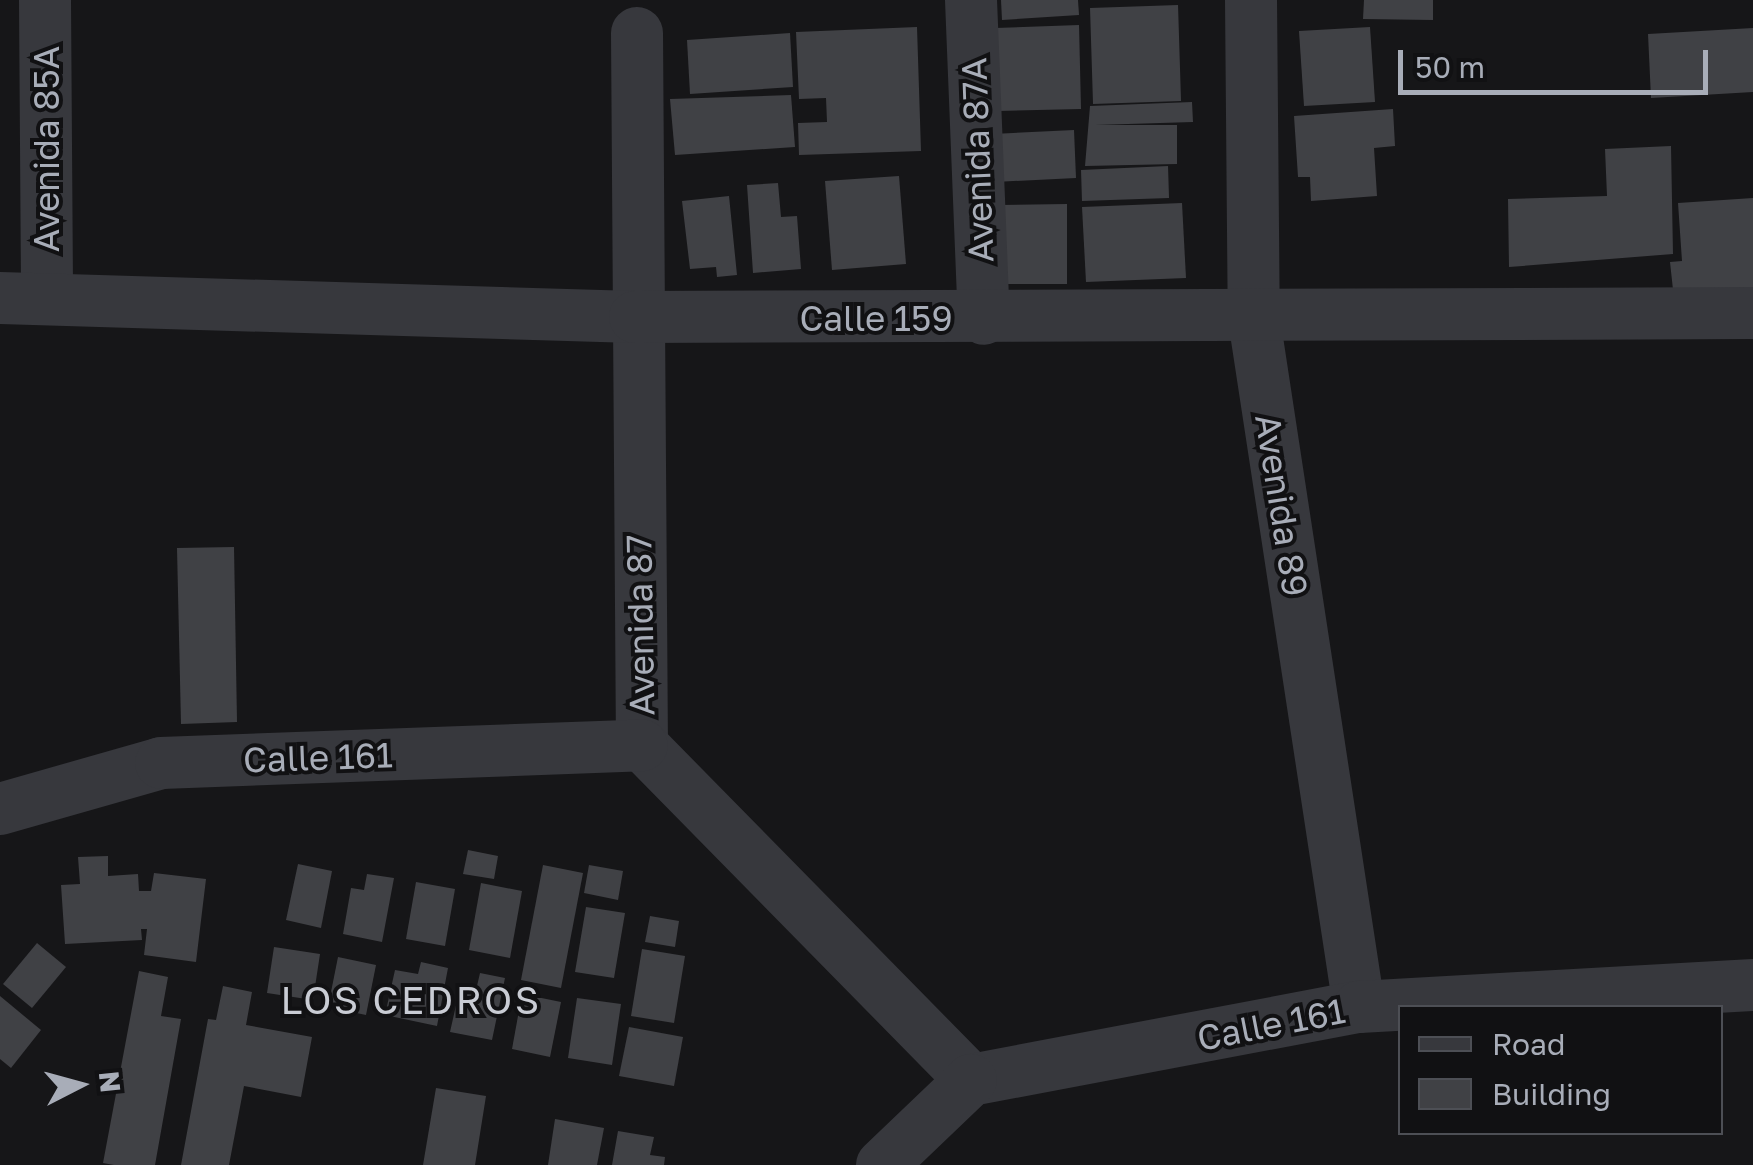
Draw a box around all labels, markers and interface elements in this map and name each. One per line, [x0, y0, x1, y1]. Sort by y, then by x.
scale bar [1403, 30, 1713, 92]
street label: Avenida 85A [25, 46, 67, 252]
text: 50 m [1415, 49, 1485, 85]
street label: Avenida 87A [952, 57, 1002, 263]
street label: Calle 159 [799, 297, 953, 339]
street label: Avenida 89 [1247, 411, 1317, 599]
street label: Avenida 87 [617, 534, 663, 716]
street label: Calle 161 [242, 733, 394, 781]
district label: LOS CEDROS [281, 977, 541, 1023]
street label: Calle 161 [1193, 989, 1349, 1059]
legend [1398, 1005, 1723, 1135]
text: Road [1492, 1026, 1566, 1062]
north arrow [30, 1035, 130, 1135]
text: N [93, 1070, 128, 1094]
text: Building [1492, 1076, 1611, 1112]

